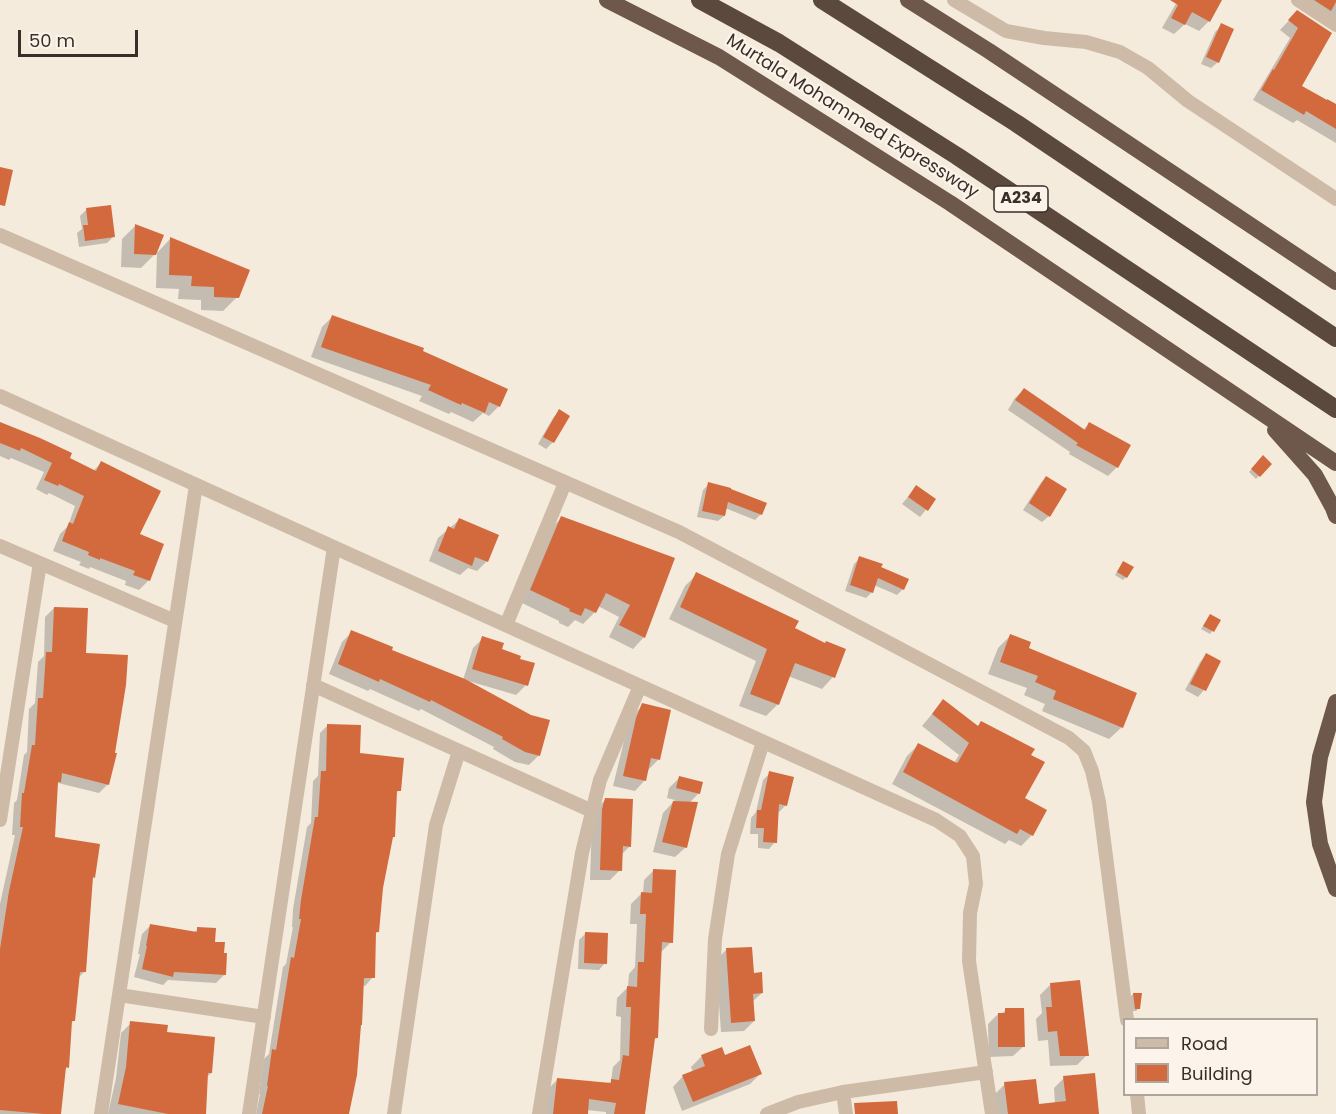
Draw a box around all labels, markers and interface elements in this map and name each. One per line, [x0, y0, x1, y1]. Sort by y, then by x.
scale bar [21, 18, 141, 56]
text: 50 m [29, 28, 75, 53]
street label: Murtala Mohammed Expressway [722, 30, 982, 204]
road number: A234 [994, 186, 1048, 212]
legend [1123, 1018, 1318, 1096]
text: Road [1181, 1031, 1228, 1056]
text: Building [1181, 1061, 1253, 1086]

